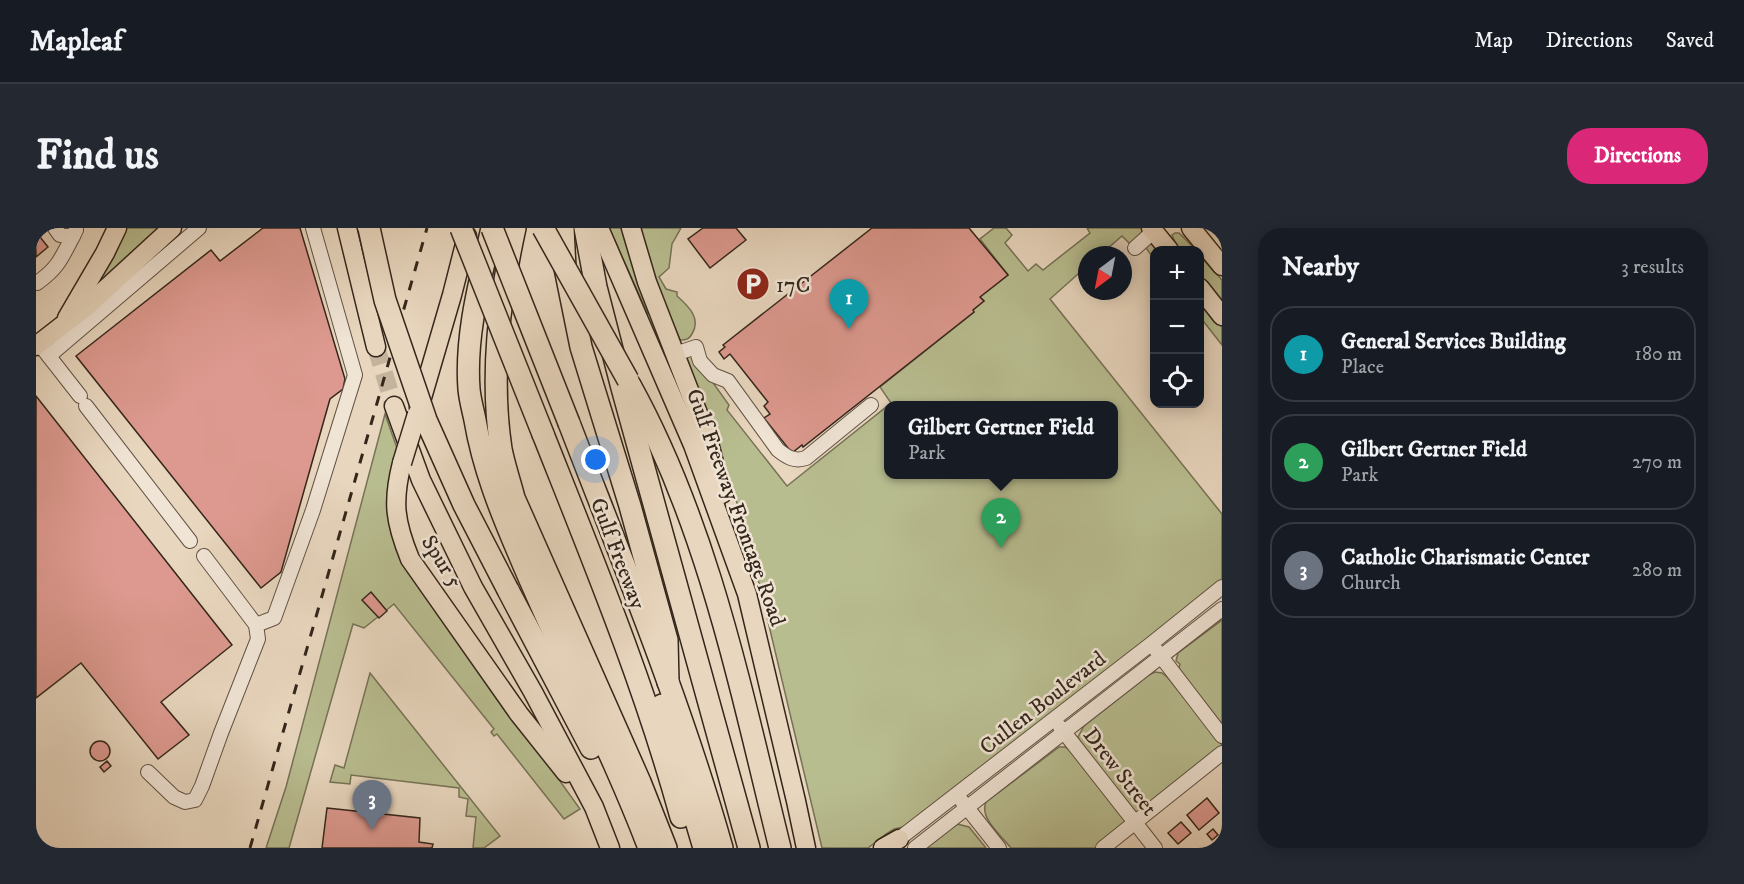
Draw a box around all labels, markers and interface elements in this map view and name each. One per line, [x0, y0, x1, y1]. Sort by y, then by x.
text: Mapleaf [30, 24, 122, 59]
text: Map [1474, 28, 1513, 54]
text: Directions [1546, 28, 1633, 54]
text: Saved [1666, 28, 1714, 54]
button: Directions [1567, 128, 1708, 184]
text: Find us [36, 130, 159, 182]
north arrow [1078, 246, 1132, 300]
map controls [1150, 246, 1204, 408]
button: + [1150, 246, 1204, 300]
text: Nearby [1282, 251, 1359, 284]
text: 3 results [1621, 255, 1684, 280]
parking icon: 17C [735, 266, 771, 302]
place label: 17C [776, 272, 810, 299]
pin: 1 [830, 279, 868, 329]
button: − [1150, 300, 1204, 354]
text: General Services Building [1341, 328, 1566, 355]
text: 1 [1300, 342, 1307, 367]
text: 180 m [1635, 342, 1682, 367]
button: locate [1150, 354, 1204, 408]
text: Place [1341, 355, 1384, 380]
street label: Gulf Freeway Frontage Road [680, 385, 791, 630]
popup [884, 401, 1118, 479]
text: Gilbert Gertner Field [908, 414, 1094, 441]
text: Gilbert Gertner Field [1341, 436, 1527, 463]
text: Park [908, 441, 945, 466]
your location [581, 445, 610, 474]
text: 2 [1299, 450, 1308, 475]
text: 270 m [1632, 450, 1682, 475]
text: Park [1341, 463, 1378, 488]
street label: Gulf Freeway [584, 494, 651, 613]
pin: 2 [982, 498, 1020, 548]
street label: Spur 5 [415, 530, 468, 593]
text: Catholic Charismatic Center [1341, 544, 1590, 571]
text: 3 [1300, 558, 1307, 583]
text: 280 m [1632, 558, 1682, 583]
text: Church [1341, 571, 1401, 596]
street label: Cullen Boulevard [974, 646, 1111, 761]
street label: Drew Street [1077, 722, 1163, 821]
pin: 3 [352, 780, 392, 830]

